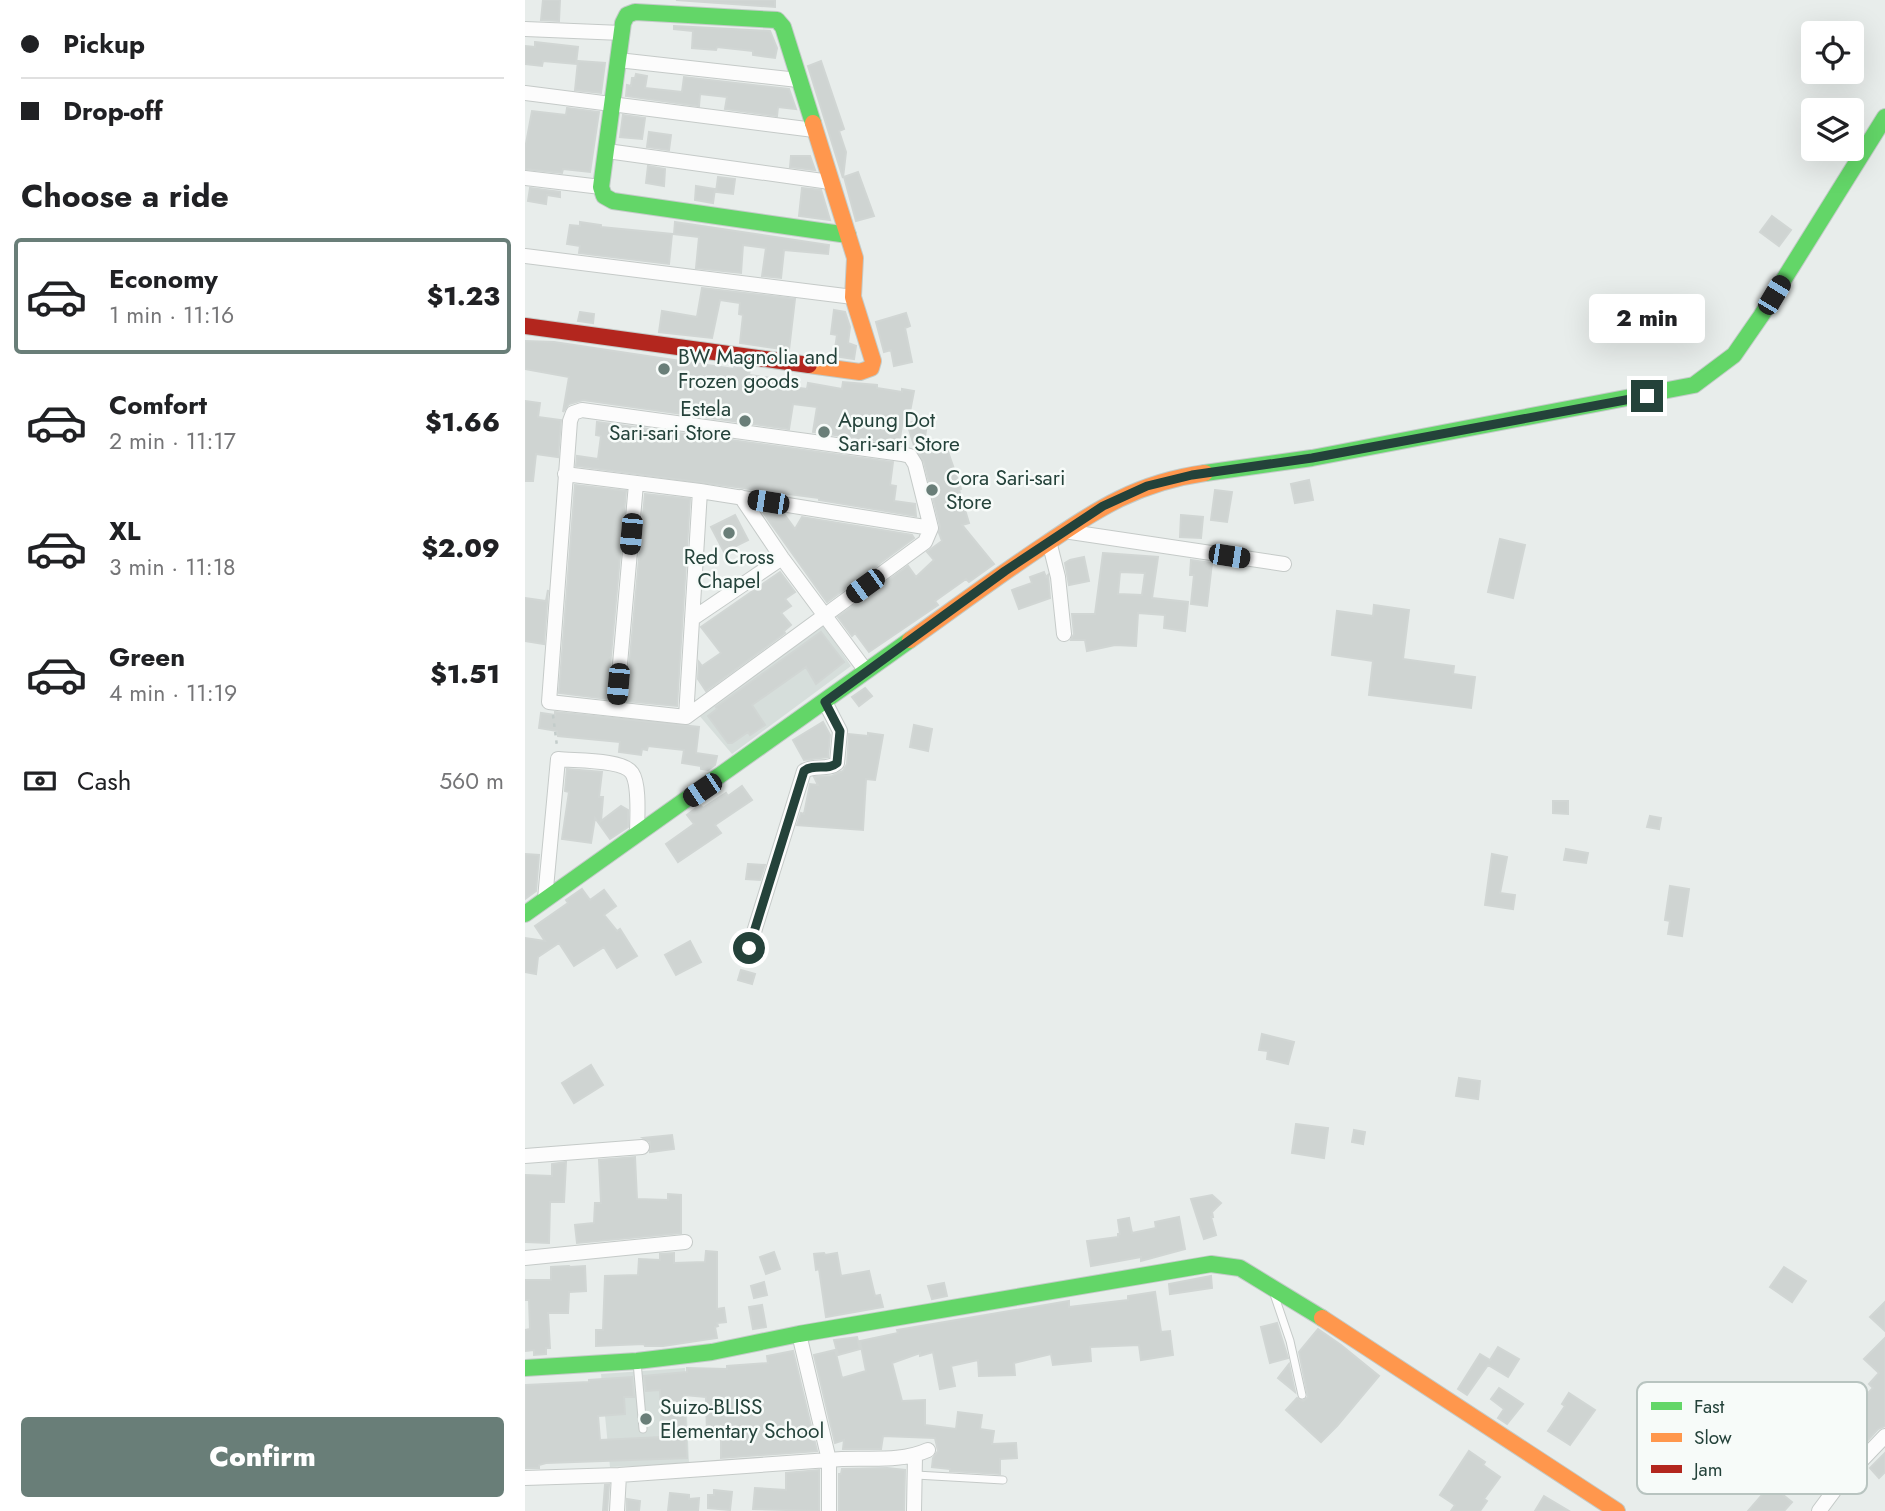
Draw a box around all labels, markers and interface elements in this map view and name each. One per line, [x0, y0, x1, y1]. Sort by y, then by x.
map controls [1801, 21, 1864, 161]
button: locate [1801, 21, 1864, 84]
text: Pickup [63, 25, 145, 63]
text: Drop-off [63, 92, 163, 130]
button: layers [1801, 98, 1864, 161]
text: Choose a ride [21, 173, 229, 219]
text: Economy [109, 260, 218, 298]
icon: car [25, 265, 88, 328]
car [1755, 272, 1794, 318]
text: $1.23 [427, 277, 500, 315]
callout: 2 min [1589, 294, 1705, 344]
text: 1 min · 11:16 [109, 298, 234, 332]
text: 2 min [1616, 301, 1678, 335]
place label: BW Magnolia and Frozen goods [678, 342, 838, 396]
marker: BW Magnolia and Frozen goods [656, 361, 672, 377]
route end [1631, 380, 1663, 412]
text: Comfort [109, 386, 207, 424]
icon: car [25, 391, 88, 454]
place label: Estela Sari-sari Store [609, 394, 731, 448]
text: $1.66 [425, 403, 500, 441]
place label: Apung Dot Sari-sari Store [838, 405, 960, 459]
marker: Estela Sari-sari Store [737, 413, 753, 429]
text: 2 min · 11:17 [109, 424, 236, 458]
marker: Apung Dot Sari-sari Store [816, 424, 832, 440]
place label: Cora Sari-sari Store [946, 463, 1065, 517]
marker: Cora Sari-sari Store [924, 482, 940, 498]
car [746, 488, 791, 516]
text: XL [109, 512, 141, 550]
car [619, 512, 644, 556]
icon: car [25, 517, 88, 580]
marker: Red Cross Chapel [721, 525, 737, 541]
text: $2.09 [421, 529, 500, 567]
place label: Red Cross Chapel [684, 542, 774, 596]
car [1207, 542, 1252, 570]
text: 3 min · 11:18 [109, 550, 236, 584]
car [842, 565, 889, 607]
text: Green [109, 638, 185, 676]
icon: car [25, 643, 88, 706]
text: $1.51 [430, 655, 500, 693]
car [606, 662, 631, 706]
text: 4 min · 11:19 [109, 676, 237, 710]
icon: cash [21, 762, 59, 800]
text: Cash [77, 762, 131, 800]
text: 560 m [439, 764, 504, 798]
car [679, 770, 726, 810]
route start [733, 932, 765, 964]
legend [1637, 1382, 1867, 1494]
place label: Suizo-BLISS Elementary School [660, 1392, 824, 1446]
text: Fast [1694, 1393, 1725, 1420]
marker: Suizo-BLISS Elementary School [638, 1411, 654, 1427]
button: Confirm [21, 1417, 504, 1497]
text: Slow [1694, 1424, 1732, 1451]
text: Jam [1691, 1456, 1723, 1483]

